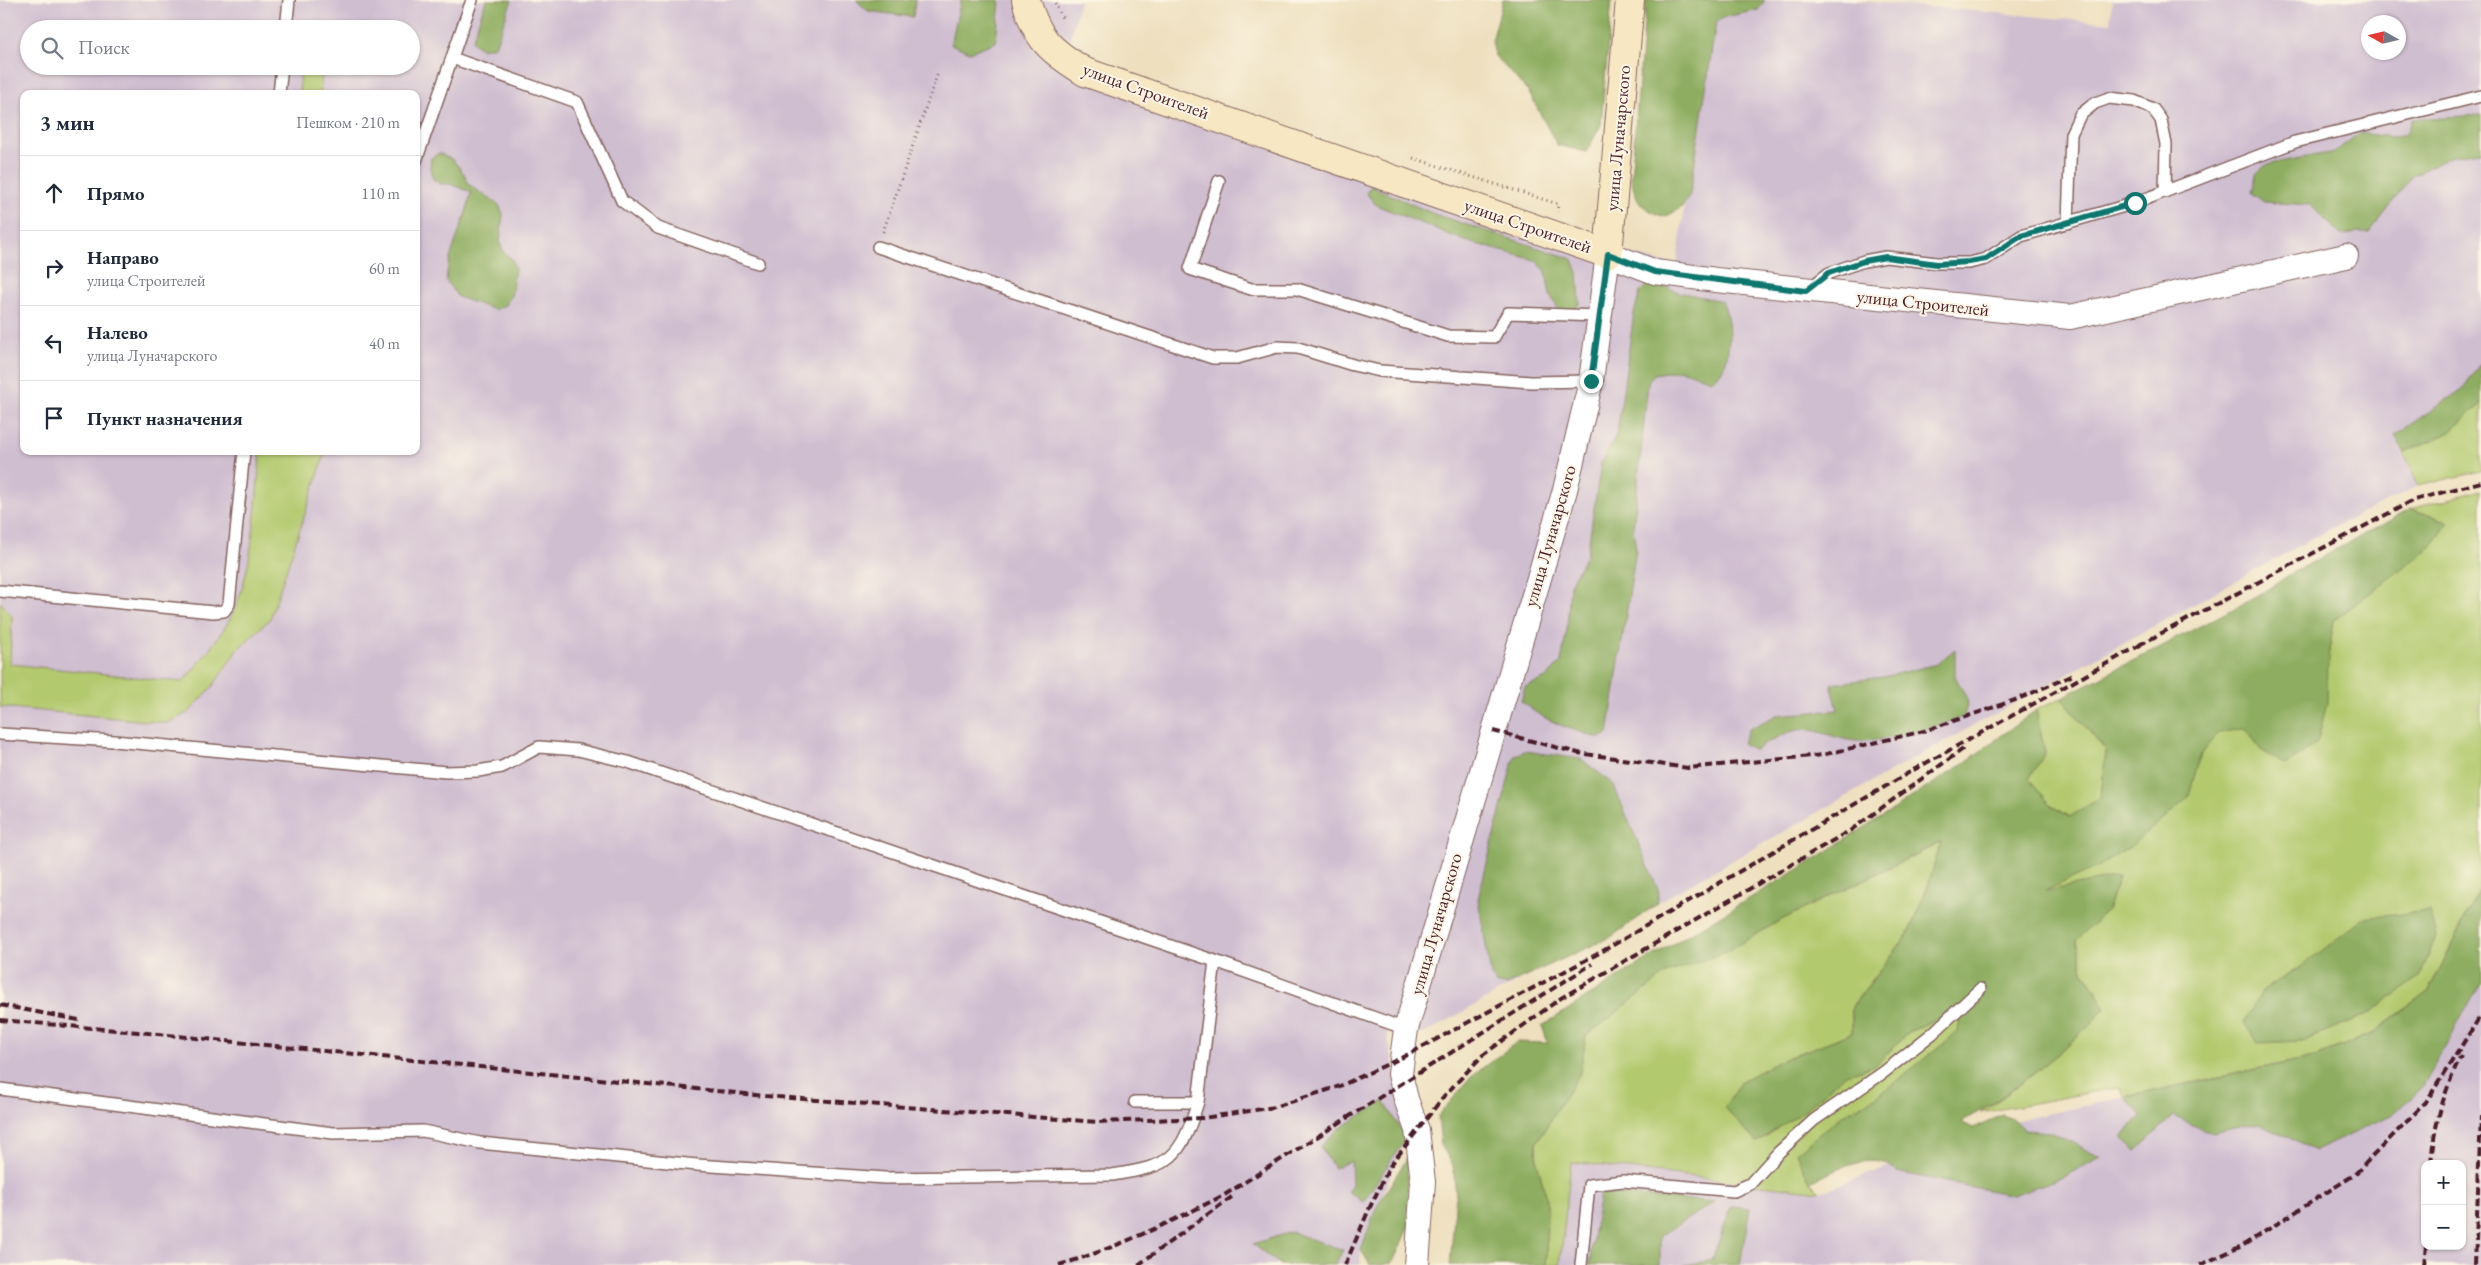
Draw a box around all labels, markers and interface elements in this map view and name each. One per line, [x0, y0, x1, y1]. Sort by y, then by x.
north arrow [2361, 15, 2406, 60]
search box [20, 20, 420, 75]
icon: search [38, 34, 66, 62]
text: Поиск [78, 35, 130, 60]
street label: улица Строителей [1080, 57, 1213, 124]
street label: улица Луначарского [1600, 64, 1635, 212]
text: 3 мин [40, 109, 95, 136]
text: Пешком · 210 m [296, 112, 400, 133]
icon: ahead [40, 179, 68, 207]
text: Прямо [87, 181, 145, 206]
text: 110 m [361, 183, 400, 204]
route start [2124, 192, 2147, 215]
street label: улица Строителей [1461, 193, 1595, 258]
text: Направо [87, 245, 159, 270]
icon: right [40, 254, 68, 282]
text: 60 m [369, 258, 400, 279]
text: улица Строителей [87, 270, 205, 291]
street label: улица Строителей [1856, 284, 1991, 321]
text: Налево [87, 320, 148, 345]
icon: left [40, 329, 68, 357]
text: 40 m [369, 333, 400, 354]
text: улица Луначарского [87, 345, 217, 366]
route end [1580, 370, 1603, 393]
icon: arrive [40, 404, 68, 432]
text: Пункт назначения [87, 406, 243, 431]
street label: улица Луначарского [1518, 462, 1581, 609]
street label: улица Луначарского [1404, 850, 1467, 997]
map controls [2421, 1160, 2466, 1250]
button: + [2421, 1160, 2466, 1205]
button: − [2421, 1205, 2466, 1250]

